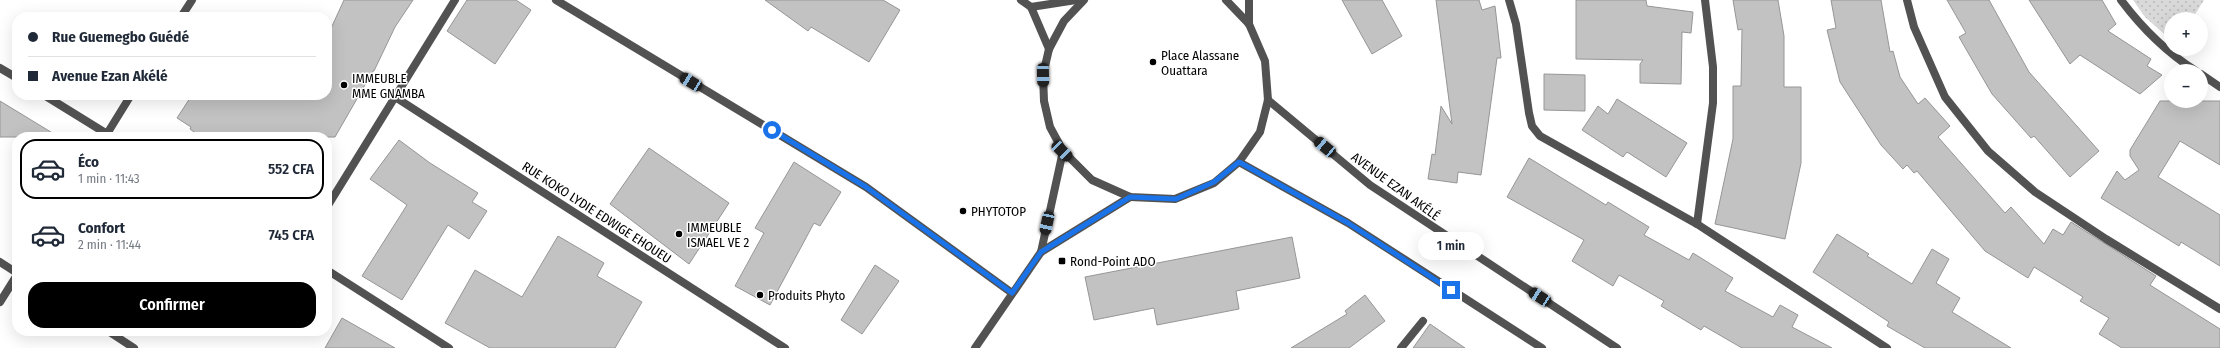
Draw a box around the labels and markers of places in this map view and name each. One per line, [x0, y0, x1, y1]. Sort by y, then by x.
place label: Place Alassane Ouattara [1161, 48, 1239, 78]
marker: Place Alassane Ouattara [1148, 57, 1158, 67]
place label: IMMEUBLE MME GNAMBA [352, 71, 425, 101]
marker: IMMEUBLE MME GNAMBA [339, 80, 349, 90]
place label: PHYTOTOP [971, 204, 1026, 219]
marker: PHYTOTOP [958, 206, 968, 216]
place label: IMMEUBLE ISMAEL VE 2 [687, 220, 749, 250]
marker: IMMEUBLE ISMAEL VE 2 [674, 229, 684, 239]
place label: Rond-Point ADO [1070, 254, 1156, 269]
marker: Rond-Point ADO [1057, 256, 1067, 266]
place label: Produits Phyto [768, 288, 846, 303]
marker: Produits Phyto [755, 290, 765, 300]

